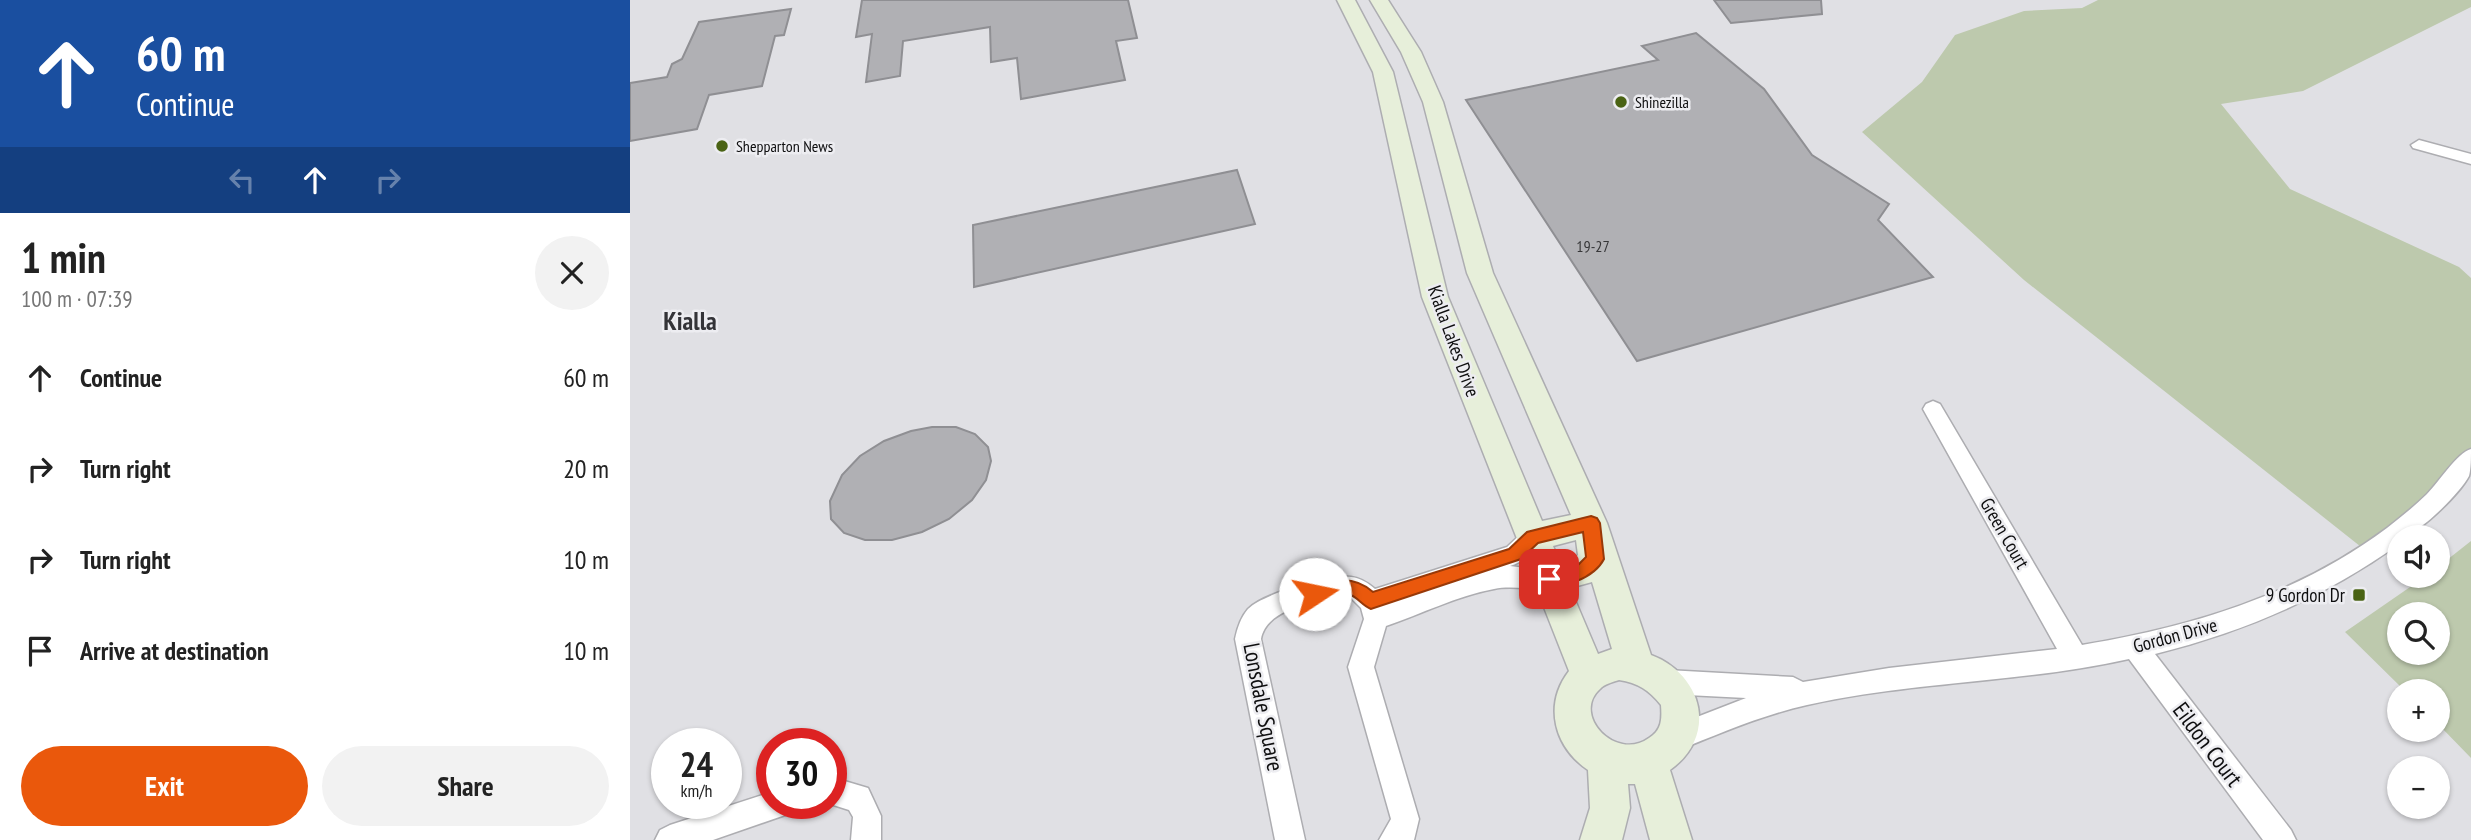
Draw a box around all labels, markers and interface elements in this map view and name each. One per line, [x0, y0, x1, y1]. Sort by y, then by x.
text: 60 m [136, 21, 225, 85]
icon: ahead [21, 28, 112, 119]
text: Continue [136, 83, 235, 125]
place label: Shinezilla [1635, 92, 1689, 112]
marker: Shinezilla [1613, 94, 1629, 110]
place label: Shepparton News [736, 136, 833, 156]
marker: Shepparton News [714, 138, 730, 154]
icon: left [223, 161, 261, 199]
icon: ahead [296, 161, 334, 199]
icon: right [369, 161, 407, 199]
text: 1 min [21, 230, 106, 285]
button: close [535, 236, 609, 310]
house number: 19-27 [1576, 236, 1610, 256]
street label: Kialla Lakes Drive [1423, 282, 1485, 400]
text: 100 m · 07:39 [21, 284, 133, 313]
district label: Kialla [663, 304, 717, 337]
icon: ahead [21, 359, 59, 397]
text: Continue [80, 361, 162, 394]
text: 60 m [563, 361, 609, 394]
icon: right [21, 450, 59, 488]
text: Turn right [80, 452, 171, 485]
text: 20 m [563, 452, 609, 485]
street label: Green Court [1975, 493, 2035, 573]
map controls [2387, 525, 2450, 819]
button: sound [2387, 525, 2450, 588]
icon: right [21, 541, 59, 579]
text: Turn right [80, 543, 171, 576]
text: 10 m [563, 543, 609, 576]
pin [1519, 549, 1579, 609]
position arrow [1278, 557, 1352, 631]
icon: arrive [1530, 560, 1568, 598]
place label: 9 Gordon Dr [2266, 583, 2346, 607]
marker: 9 Gordon Dr [2351, 587, 2367, 603]
button: search [2387, 602, 2450, 665]
street label: Gordon Drive [2130, 612, 2220, 658]
icon: arrive [21, 632, 59, 670]
text: Arrive at destination [80, 634, 269, 667]
text: 10 m [563, 634, 609, 667]
street label: Lonsdale Square [1237, 640, 1291, 774]
button: + [2387, 679, 2450, 742]
street label: Eildon Court [2167, 696, 2249, 792]
speed limit sign: 30 [756, 728, 847, 819]
text: 24 [680, 741, 713, 787]
button: Exit [21, 746, 308, 826]
button: Share [322, 746, 609, 826]
button: − [2387, 756, 2450, 819]
text: km/h [681, 779, 712, 802]

